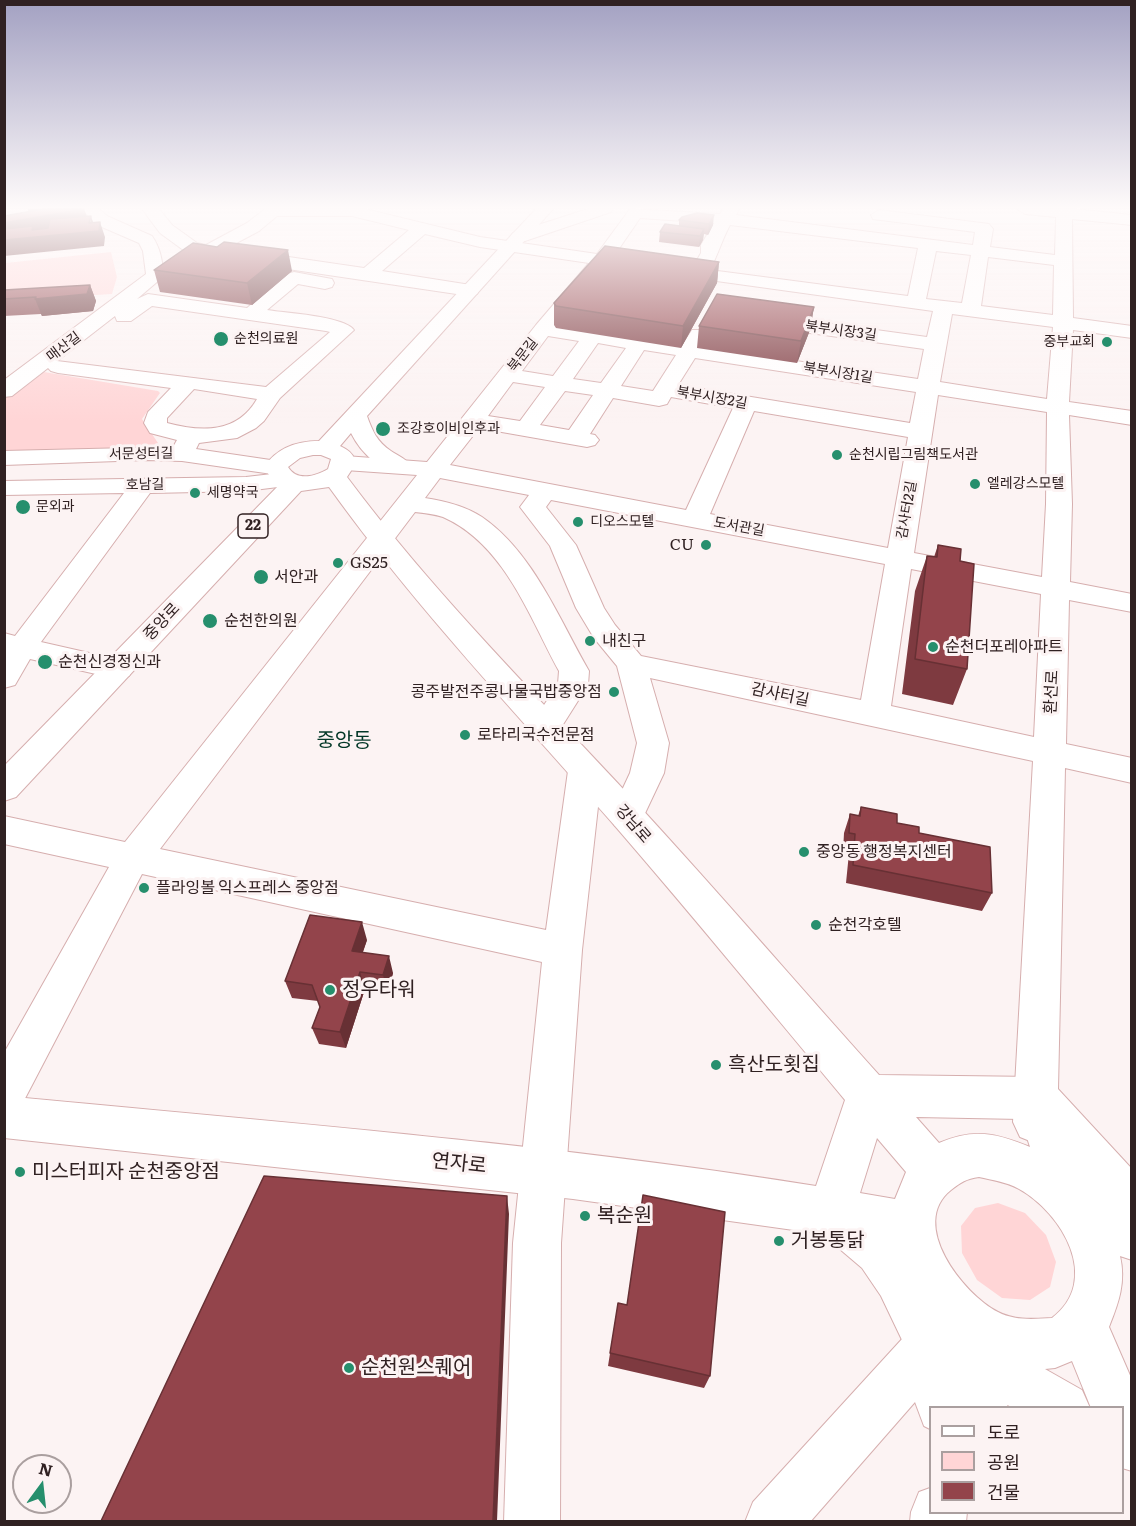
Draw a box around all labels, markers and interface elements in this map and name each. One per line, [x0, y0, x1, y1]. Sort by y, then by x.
street label: 북부시장3길 [804, 318, 878, 344]
street label: 매산길 [44, 329, 84, 365]
marker: 순천의료원 [212, 330, 230, 348]
place label: 순천의료원 [234, 331, 298, 347]
place label: 중부교회 [1043, 334, 1095, 350]
street label: 북문길 [504, 335, 542, 375]
marker: 중부교회 [1100, 335, 1114, 349]
street label: 북부시장1길 [802, 359, 874, 387]
street label: 북부시장2길 [675, 384, 749, 412]
marker: 조강호이비인후과 [374, 420, 392, 438]
place label: 조강호이비인후과 [397, 421, 500, 437]
street label: 서문성터길 [109, 445, 173, 463]
place label: 순천시립그림책도서관 [849, 447, 978, 463]
marker: 순천시립그림책도서관 [830, 448, 844, 462]
street label: 호남길 [126, 476, 164, 494]
place label: 엘레강스모텔 [987, 476, 1064, 492]
marker: 엘레강스모텔 [968, 477, 982, 491]
street label: 감사터2길 [894, 480, 920, 540]
place label: 세명약국 [207, 485, 259, 501]
marker: 세명약국 [188, 486, 202, 500]
marker: 문외과 [14, 498, 32, 516]
place label: 문외과 [36, 499, 75, 515]
road number: 22 [238, 514, 268, 538]
place label: 디오스모텔 [590, 514, 654, 530]
street label: 도서관길 [712, 514, 766, 540]
marker: 디오스모텔 [571, 515, 585, 529]
place label: CU [670, 535, 694, 555]
marker: CU [699, 538, 713, 552]
place label: GS25 [350, 553, 388, 573]
marker: GS25 [331, 556, 345, 570]
place label: 서안과 [274, 567, 318, 587]
marker: 서안과 [252, 568, 270, 586]
street label: 중앙로 [140, 599, 184, 645]
place label: 순천한의원 [224, 611, 298, 631]
marker: 순천한의원 [201, 612, 219, 630]
place label: 내친구 [602, 631, 646, 651]
marker: 내친구 [583, 634, 597, 648]
place label: 순천더포레아파트 [945, 637, 1063, 657]
marker: 순천더포레아파트 [926, 640, 940, 654]
place label: 순천신경정신과 [58, 652, 161, 672]
marker: 순천신경정신과 [36, 653, 54, 671]
street label: 환선로 [1041, 669, 1063, 715]
street label: 감사터길 [749, 679, 811, 711]
place label: 콩주발전주콩나물국밥중앙점 [411, 682, 602, 702]
marker: 콩주발전주콩나물국밥중앙점 [607, 685, 621, 699]
place label: 로타리국수전문점 [477, 725, 595, 745]
marker: 로타리국수전문점 [458, 728, 472, 742]
district label: 중앙동 [316, 729, 372, 753]
street label: 강남로 [611, 801, 655, 847]
place label: 중앙동 행정복지센터 [816, 842, 952, 862]
marker: 중앙동 행정복지센터 [797, 845, 811, 859]
place label: 플라잉볼 익스프레스 중앙점 [156, 878, 339, 898]
marker: 플라잉볼 익스프레스 중앙점 [137, 881, 151, 895]
place label: 순천각호텔 [828, 915, 902, 935]
marker: 순천각호텔 [809, 918, 823, 932]
place label: 정우타워 [342, 978, 416, 1002]
marker: 정우타워 [323, 983, 337, 997]
place label: 흑산도횟집 [728, 1053, 820, 1077]
marker: 흑산도횟집 [709, 1058, 723, 1072]
street label: 연자로 [430, 1149, 488, 1179]
place label: 미스터피자 순천중앙점 [32, 1160, 220, 1184]
marker: 미스터피자 순천중앙점 [13, 1165, 27, 1179]
place label: 복순원 [597, 1204, 652, 1228]
marker: 복순원 [578, 1209, 592, 1223]
place label: 거봉통닭 [791, 1229, 865, 1253]
marker: 거봉통닭 [772, 1234, 786, 1248]
place label: 순천원스퀘어 [361, 1356, 471, 1380]
marker: 순천원스퀘어 [342, 1361, 356, 1375]
legend [929, 1406, 1124, 1514]
text: 도로 [987, 1418, 1020, 1445]
text: 공원 [987, 1448, 1020, 1475]
north arrow [12, 1454, 72, 1514]
text: N [37, 1455, 56, 1482]
text: 건물 [987, 1478, 1020, 1505]

